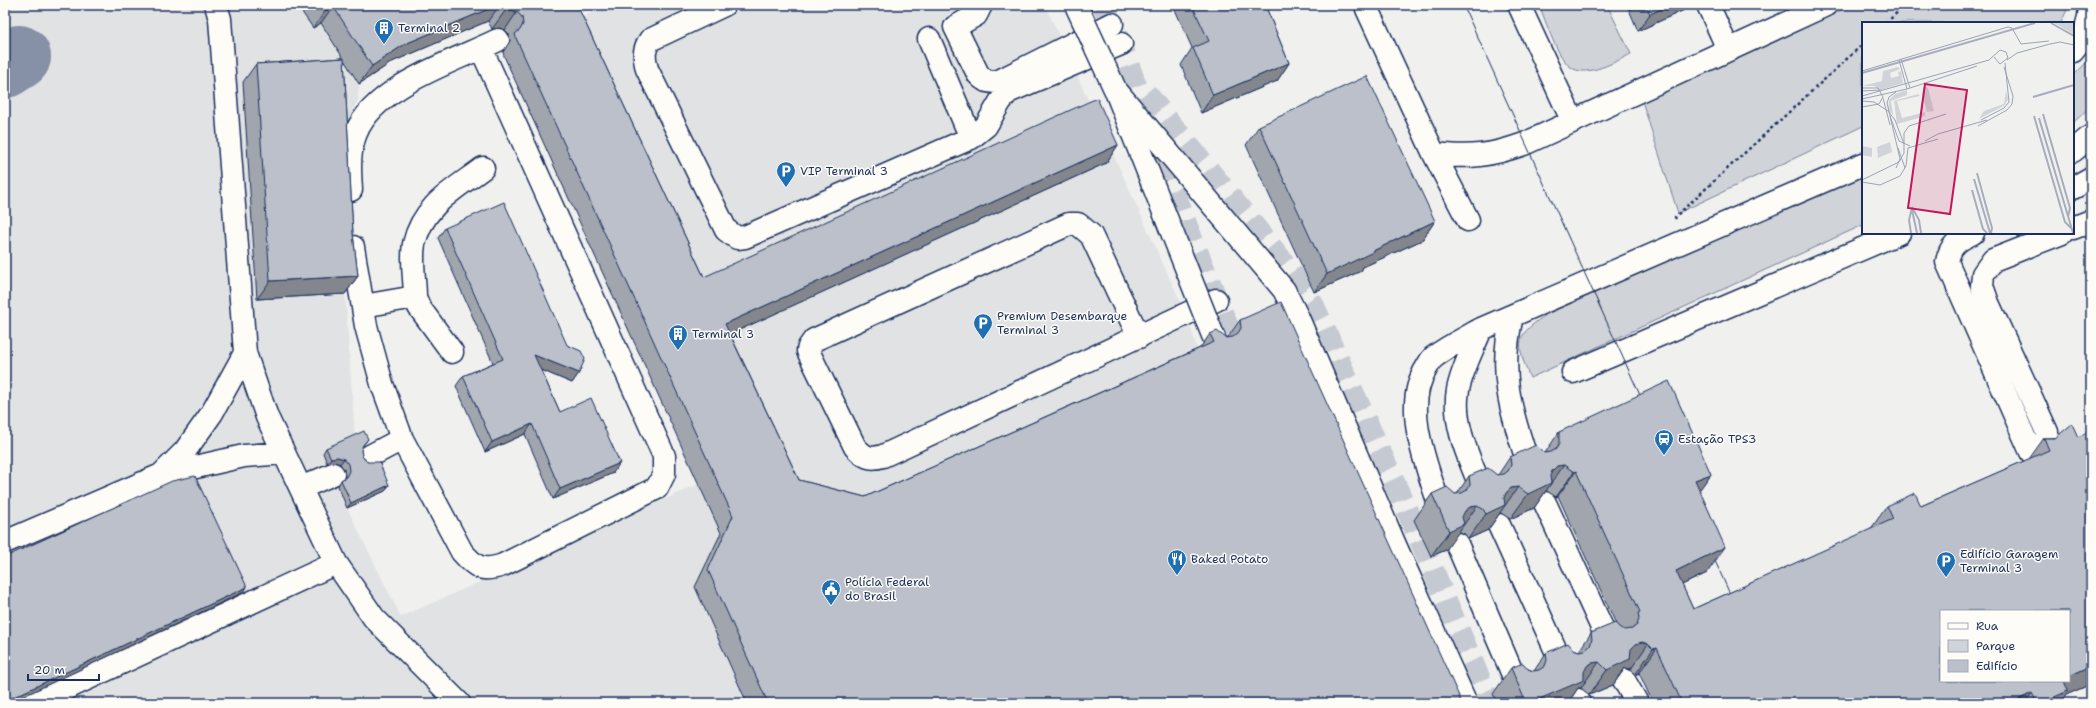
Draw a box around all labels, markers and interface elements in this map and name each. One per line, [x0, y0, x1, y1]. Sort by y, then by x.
building icon: Terminal 2 [373, 17, 395, 45]
place label: Terminal 2 [398, 20, 460, 36]
inset map [1862, 22, 2074, 234]
parking icon: VIP Terminal 3 [775, 160, 797, 188]
place label: VIP Terminal 3 [800, 163, 888, 179]
place label: Premium Desembarque Terminal 3 [997, 308, 1128, 338]
parking icon: Premium Desembarque Terminal 3 [972, 312, 994, 340]
building icon: Terminal 3 [667, 323, 689, 351]
place label: Terminal 3 [692, 326, 754, 342]
station icon: Estação TPS3 [1653, 428, 1675, 456]
place label: Estação TPS3 [1678, 431, 1756, 447]
place label: Edifício Garagem Terminal 3 [1960, 546, 2058, 576]
restaurant icon: Baked Potato [1166, 548, 1188, 576]
parking icon: Edifício Garagem Terminal 3 [1935, 550, 1957, 578]
place label: Baked Potato [1191, 551, 1268, 567]
place label: Polícia Federal do Brasil [845, 574, 929, 604]
public building icon: Polícia Federal do Brasil [820, 578, 842, 606]
legend [1940, 610, 2070, 682]
text: Rua [1976, 618, 1999, 634]
text: Parque [1976, 638, 2015, 654]
scale bar [28, 656, 99, 682]
text: Edifício [1976, 658, 2017, 674]
text: 20 m [34, 662, 65, 678]

